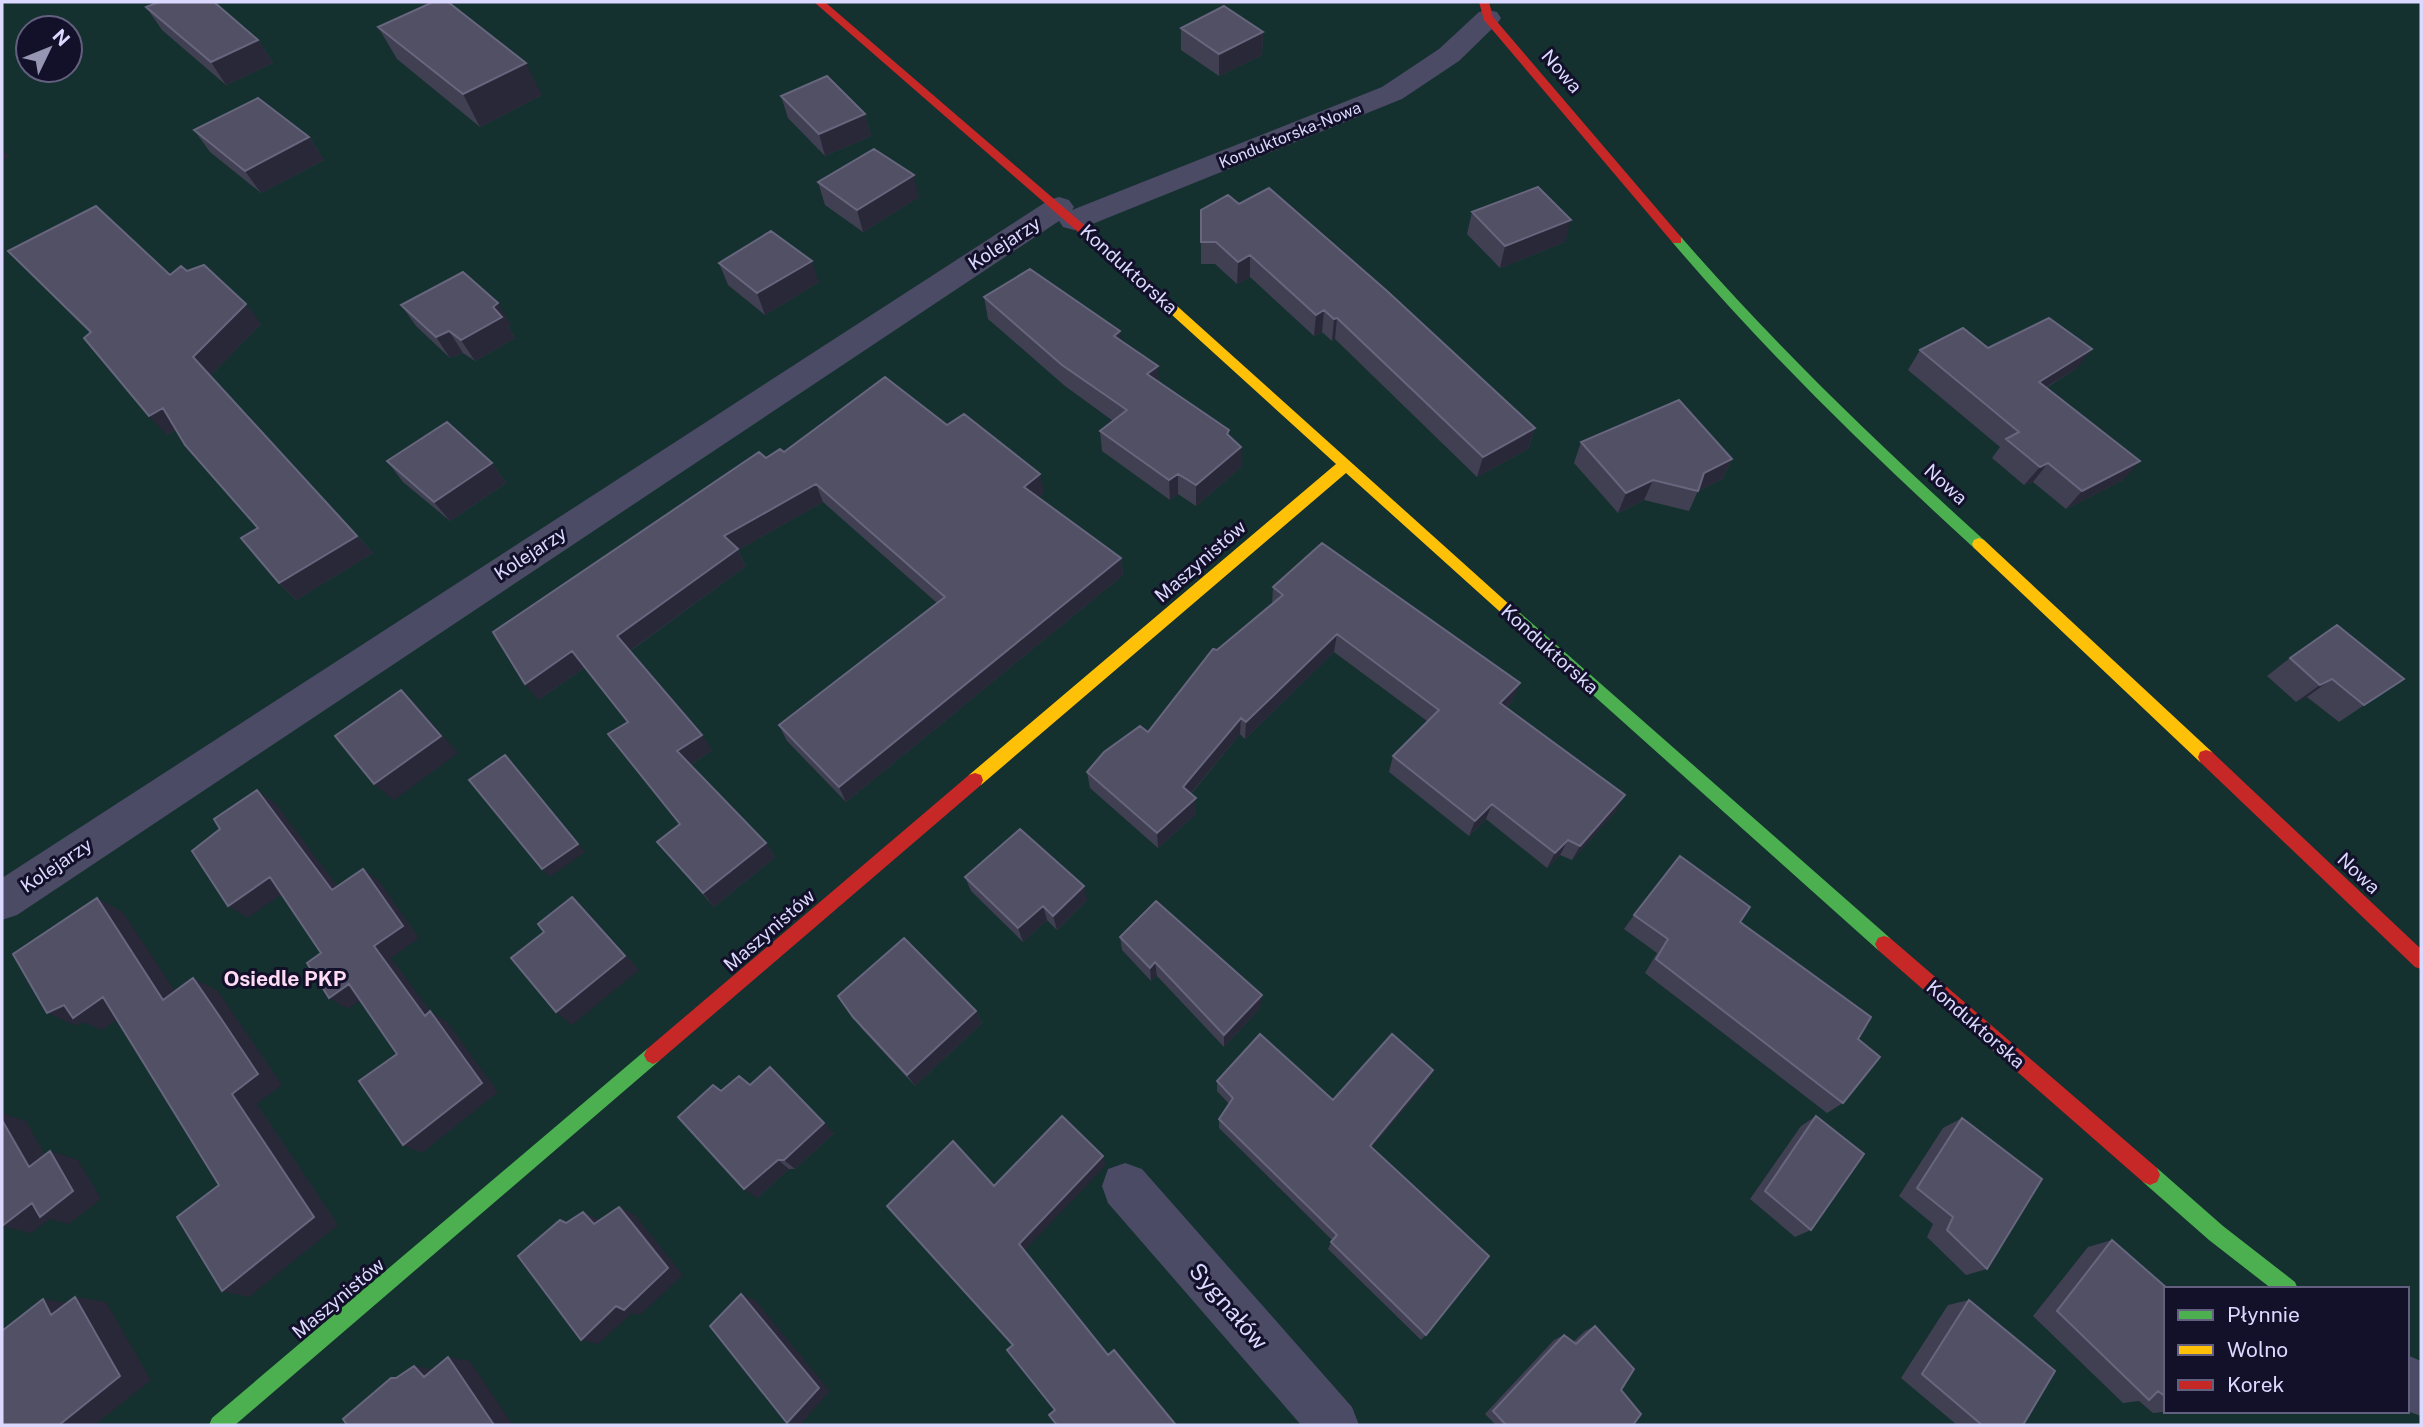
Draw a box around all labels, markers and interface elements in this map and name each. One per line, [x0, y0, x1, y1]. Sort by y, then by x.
north arrow [14, 14, 84, 84]
text: N [48, 24, 75, 50]
street label: Nowa [1537, 45, 1587, 97]
street label: Konduktorska-Nowa [1216, 98, 1364, 172]
street label: Kolejarzy [964, 212, 1044, 274]
street label: Konduktorska [1076, 220, 1182, 318]
street label: Nowa [1920, 459, 1972, 509]
street label: Maszynistów [1150, 515, 1250, 607]
street label: Kolejarzy [490, 522, 570, 584]
street label: Konduktorska [1497, 600, 1603, 698]
street label: Kolejarzy [16, 833, 96, 897]
street label: Nowa [2333, 848, 2385, 898]
street label: Maszynistów [719, 884, 819, 976]
district label: Osiedle PKP [224, 966, 347, 991]
street label: Konduktorska [1922, 975, 2030, 1073]
street label: Maszynistów [287, 1253, 389, 1343]
street label: Sygnałów [1184, 1257, 1274, 1355]
legend [2164, 1287, 2409, 1413]
text: Płynnie [2227, 1302, 2300, 1327]
text: Wolno [2227, 1337, 2288, 1362]
text: Korek [2227, 1372, 2285, 1397]

